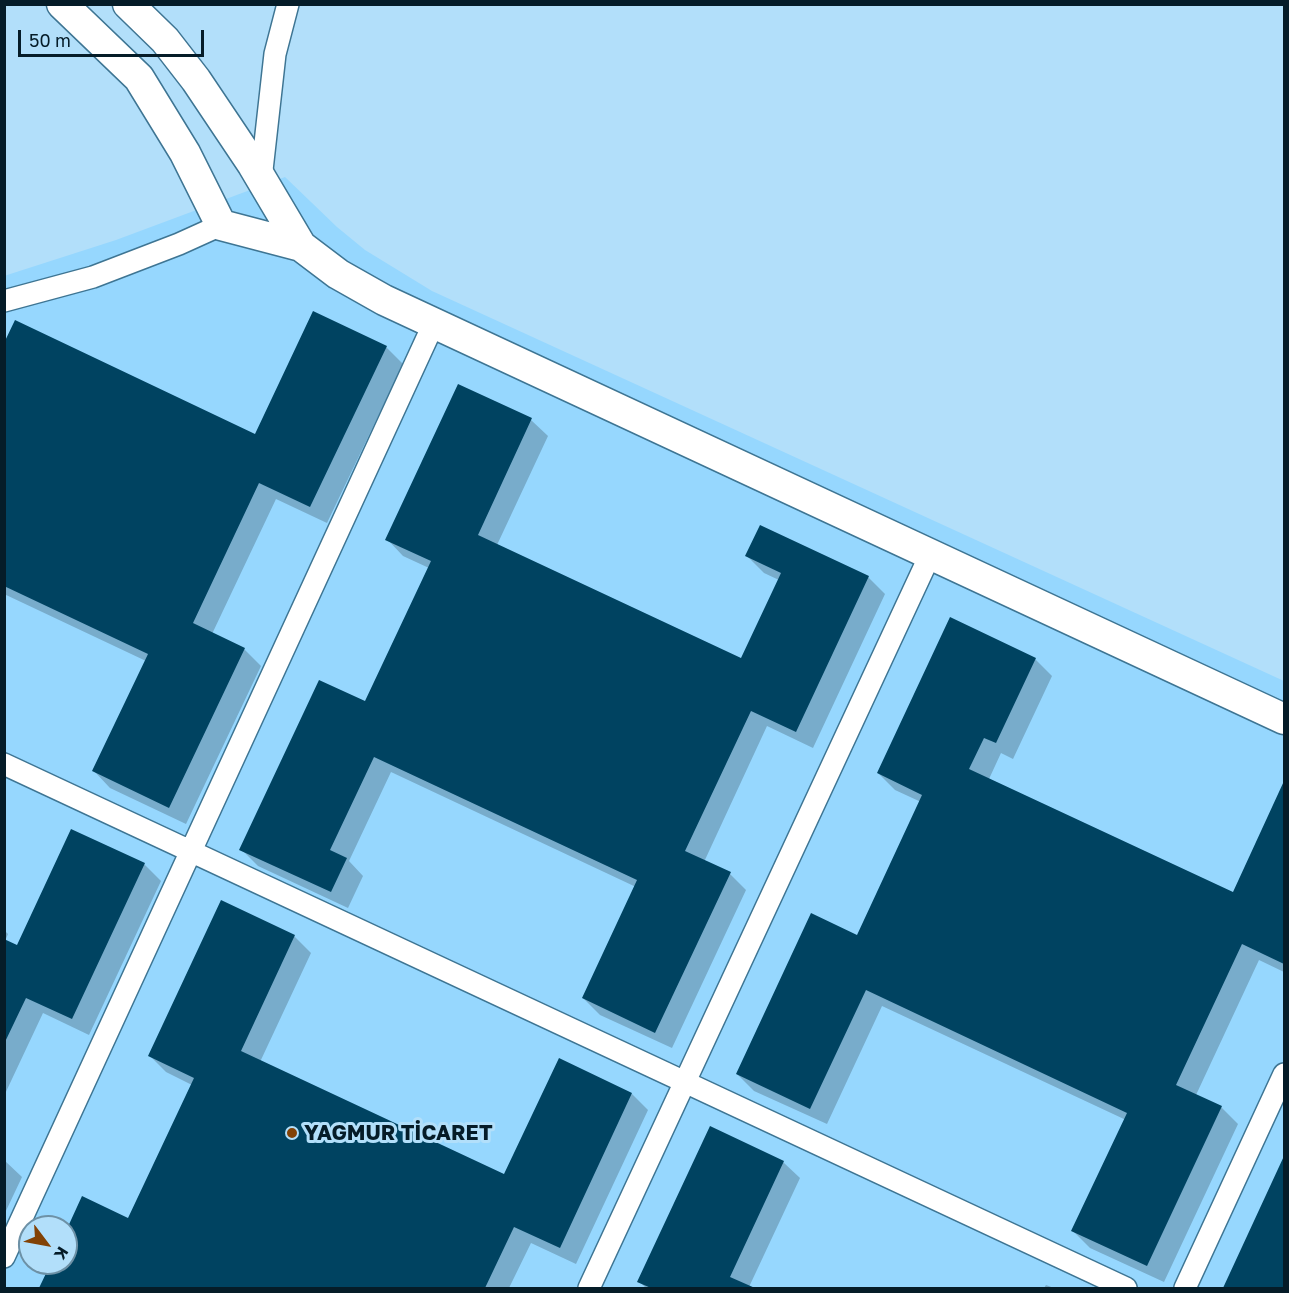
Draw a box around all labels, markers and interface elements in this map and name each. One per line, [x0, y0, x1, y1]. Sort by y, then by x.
scale bar [21, 18, 207, 56]
text: 50 m [29, 29, 71, 51]
place label: YAGMUR TİCARET [304, 1120, 493, 1146]
marker: YAGMUR TİCARET [285, 1126, 299, 1140]
north arrow [18, 1215, 78, 1275]
text: K [50, 1243, 73, 1264]

